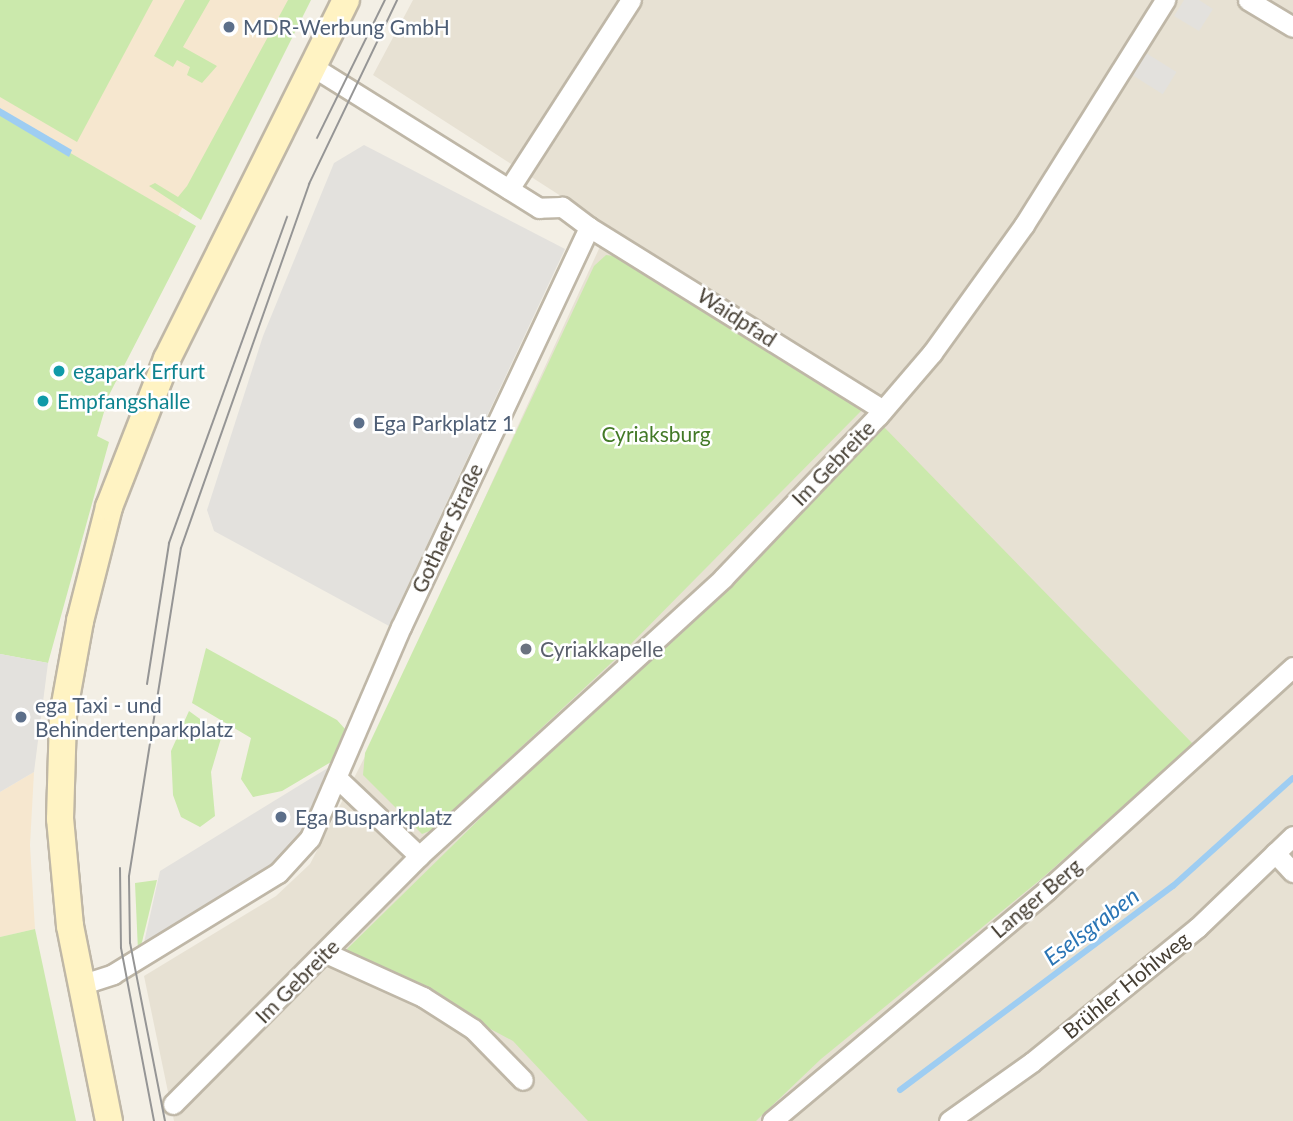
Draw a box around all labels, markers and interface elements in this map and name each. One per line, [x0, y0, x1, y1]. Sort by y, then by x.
place label: MDR-Werbung GmbH [243, 14, 450, 40]
marker: MDR-Werbung GmbH [221, 19, 237, 35]
street label: Waidpfad [693, 282, 781, 352]
place label: egapark Erfurt [73, 358, 205, 384]
marker: egapark Erfurt [51, 363, 67, 379]
place label: Empfangshalle [57, 388, 190, 414]
marker: Empfangshalle [35, 393, 51, 409]
place label: Ega Parkplatz 1 [373, 410, 514, 436]
marker: Ega Parkplatz 1 [351, 415, 367, 431]
street label: Im Gebreite [786, 415, 880, 511]
park label: Cyriaksburg [601, 421, 711, 447]
street label: Gothaer Straße [406, 459, 488, 597]
place label: Cyriakkapelle [540, 636, 663, 662]
marker: Cyriakkapelle [518, 641, 534, 657]
place label: ega Taxi - und Behindertenparkplatz [35, 692, 233, 742]
marker: ega Taxi - und Behindertenparkplatz [13, 709, 29, 725]
place label: Ega Busparkplatz [295, 804, 452, 830]
marker: Ega Busparkplatz [273, 809, 289, 825]
street label: Langer Berg [986, 853, 1086, 943]
water label: Eselsgraben [1038, 881, 1144, 971]
street label: Brühler Hohlweg [1057, 926, 1195, 1044]
street label: Im Gebreite [250, 934, 344, 1028]

